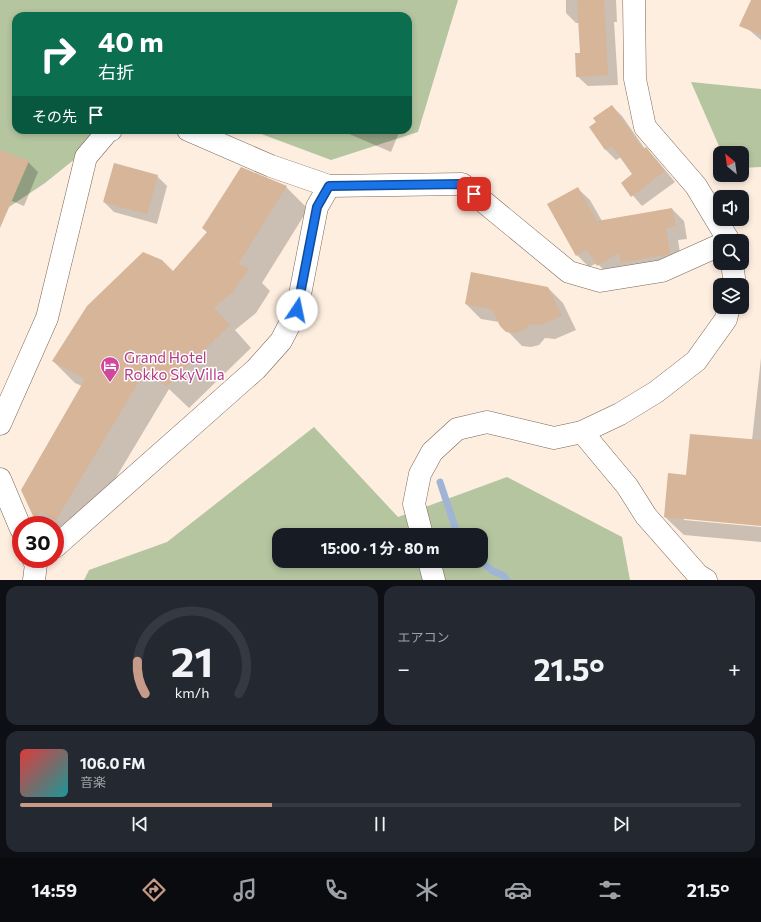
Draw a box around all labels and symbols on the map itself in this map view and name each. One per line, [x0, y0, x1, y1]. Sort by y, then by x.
north arrow [713, 146, 749, 182]
pin [457, 177, 491, 211]
position arrow [276, 289, 318, 331]
place label: Grand Hotel Rokko SkyVilla [124, 348, 225, 383]
hotel icon: Grand Hotel Rokko SkyVilla [99, 355, 121, 383]
speed limit sign: 30 [12, 516, 64, 568]

